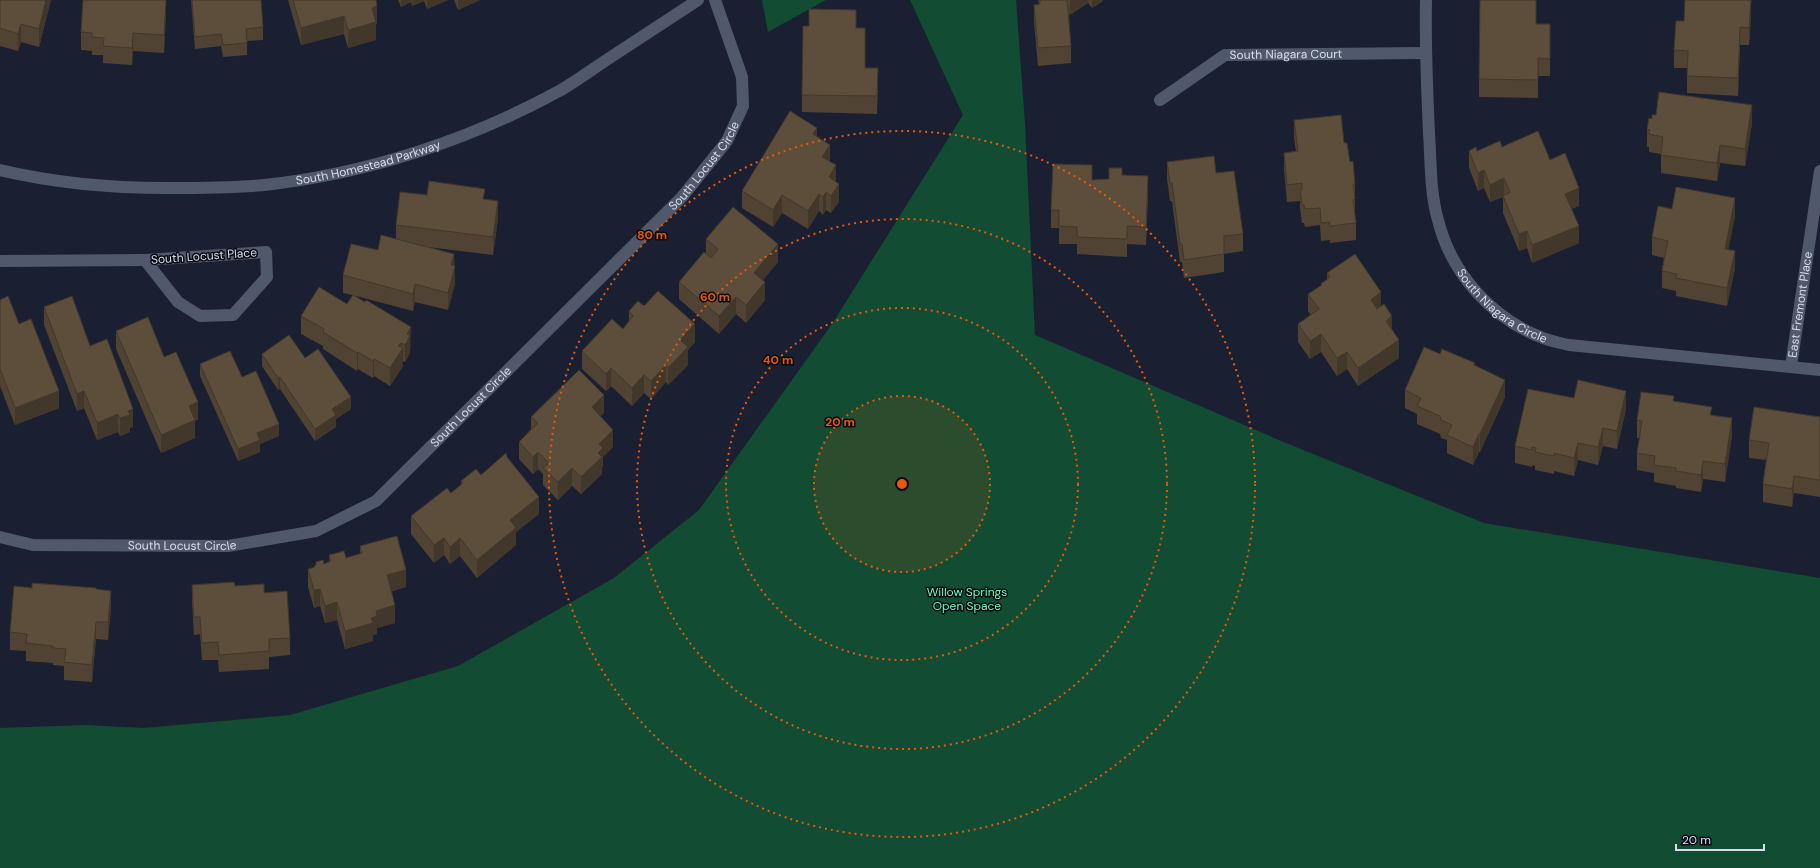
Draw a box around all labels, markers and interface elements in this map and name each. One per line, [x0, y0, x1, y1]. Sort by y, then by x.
street label: South Niagara Court [1229, 46, 1343, 63]
street label: South Locust Circle [665, 119, 743, 214]
street label: South Homestead Parkway [295, 137, 443, 189]
text: 80 m [637, 227, 667, 243]
street label: South Locust Place [150, 244, 258, 268]
street label: East Fremont Place [1784, 250, 1816, 359]
street label: South Niagara Circle [1453, 266, 1549, 347]
text: 60 m [700, 289, 730, 305]
text: 40 m [763, 352, 793, 368]
street label: South Locust Circle [427, 363, 515, 451]
text: 20 m [825, 414, 855, 430]
centre of rings [895, 477, 909, 491]
street label: South Locust Circle [128, 537, 238, 554]
park label: Willow Springs Open Space [927, 584, 1007, 614]
scale bar [1676, 826, 1764, 852]
text: 20 m [1682, 832, 1711, 848]

